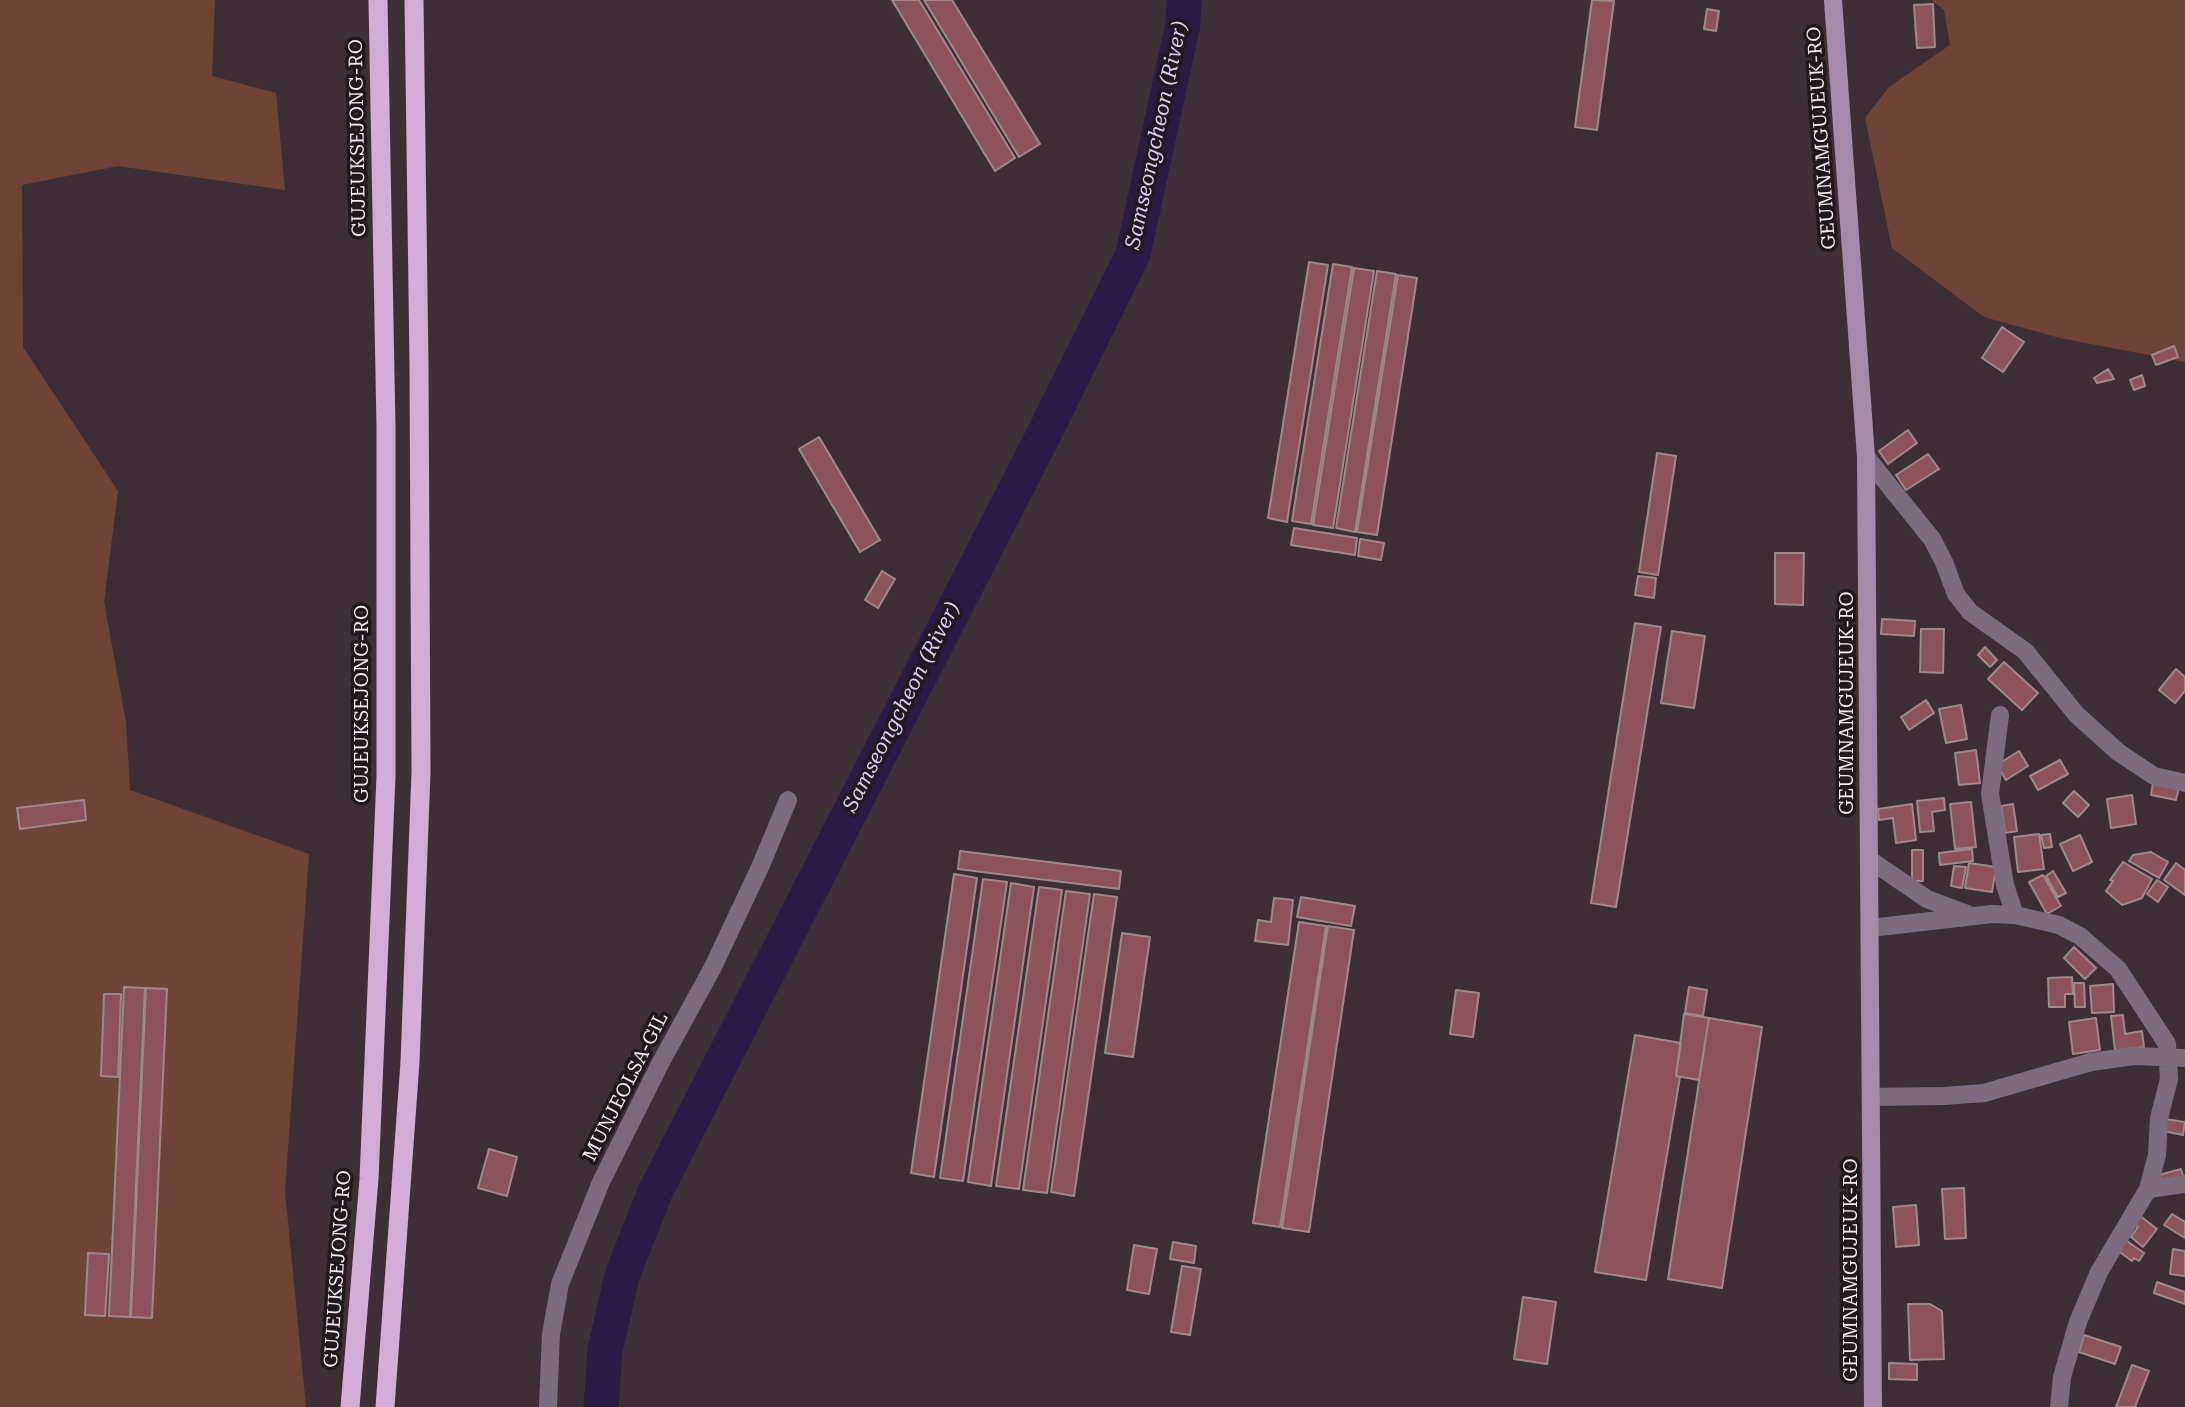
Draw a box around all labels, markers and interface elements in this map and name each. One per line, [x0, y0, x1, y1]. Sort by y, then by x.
water label: Samseongcheon (River) [1120, 18, 1194, 252]
street label: GEUMNAMGUJEUK-RO [1803, 26, 1841, 250]
street label: GUJEUKSEJONG-RO [345, 39, 371, 237]
street label: GEUMNAMGUJEUK-RO [1836, 591, 1858, 815]
water label: Samseongcheon (River) [838, 597, 966, 817]
street label: GUJEUKSEJONG-RO [351, 605, 373, 803]
street label: MUNJEOLSA-GIL [579, 1009, 673, 1165]
street label: GEUMNAMGUJEUK-RO [1840, 1158, 1862, 1382]
street label: GUJEUKSEJONG-RO [320, 1169, 356, 1369]

